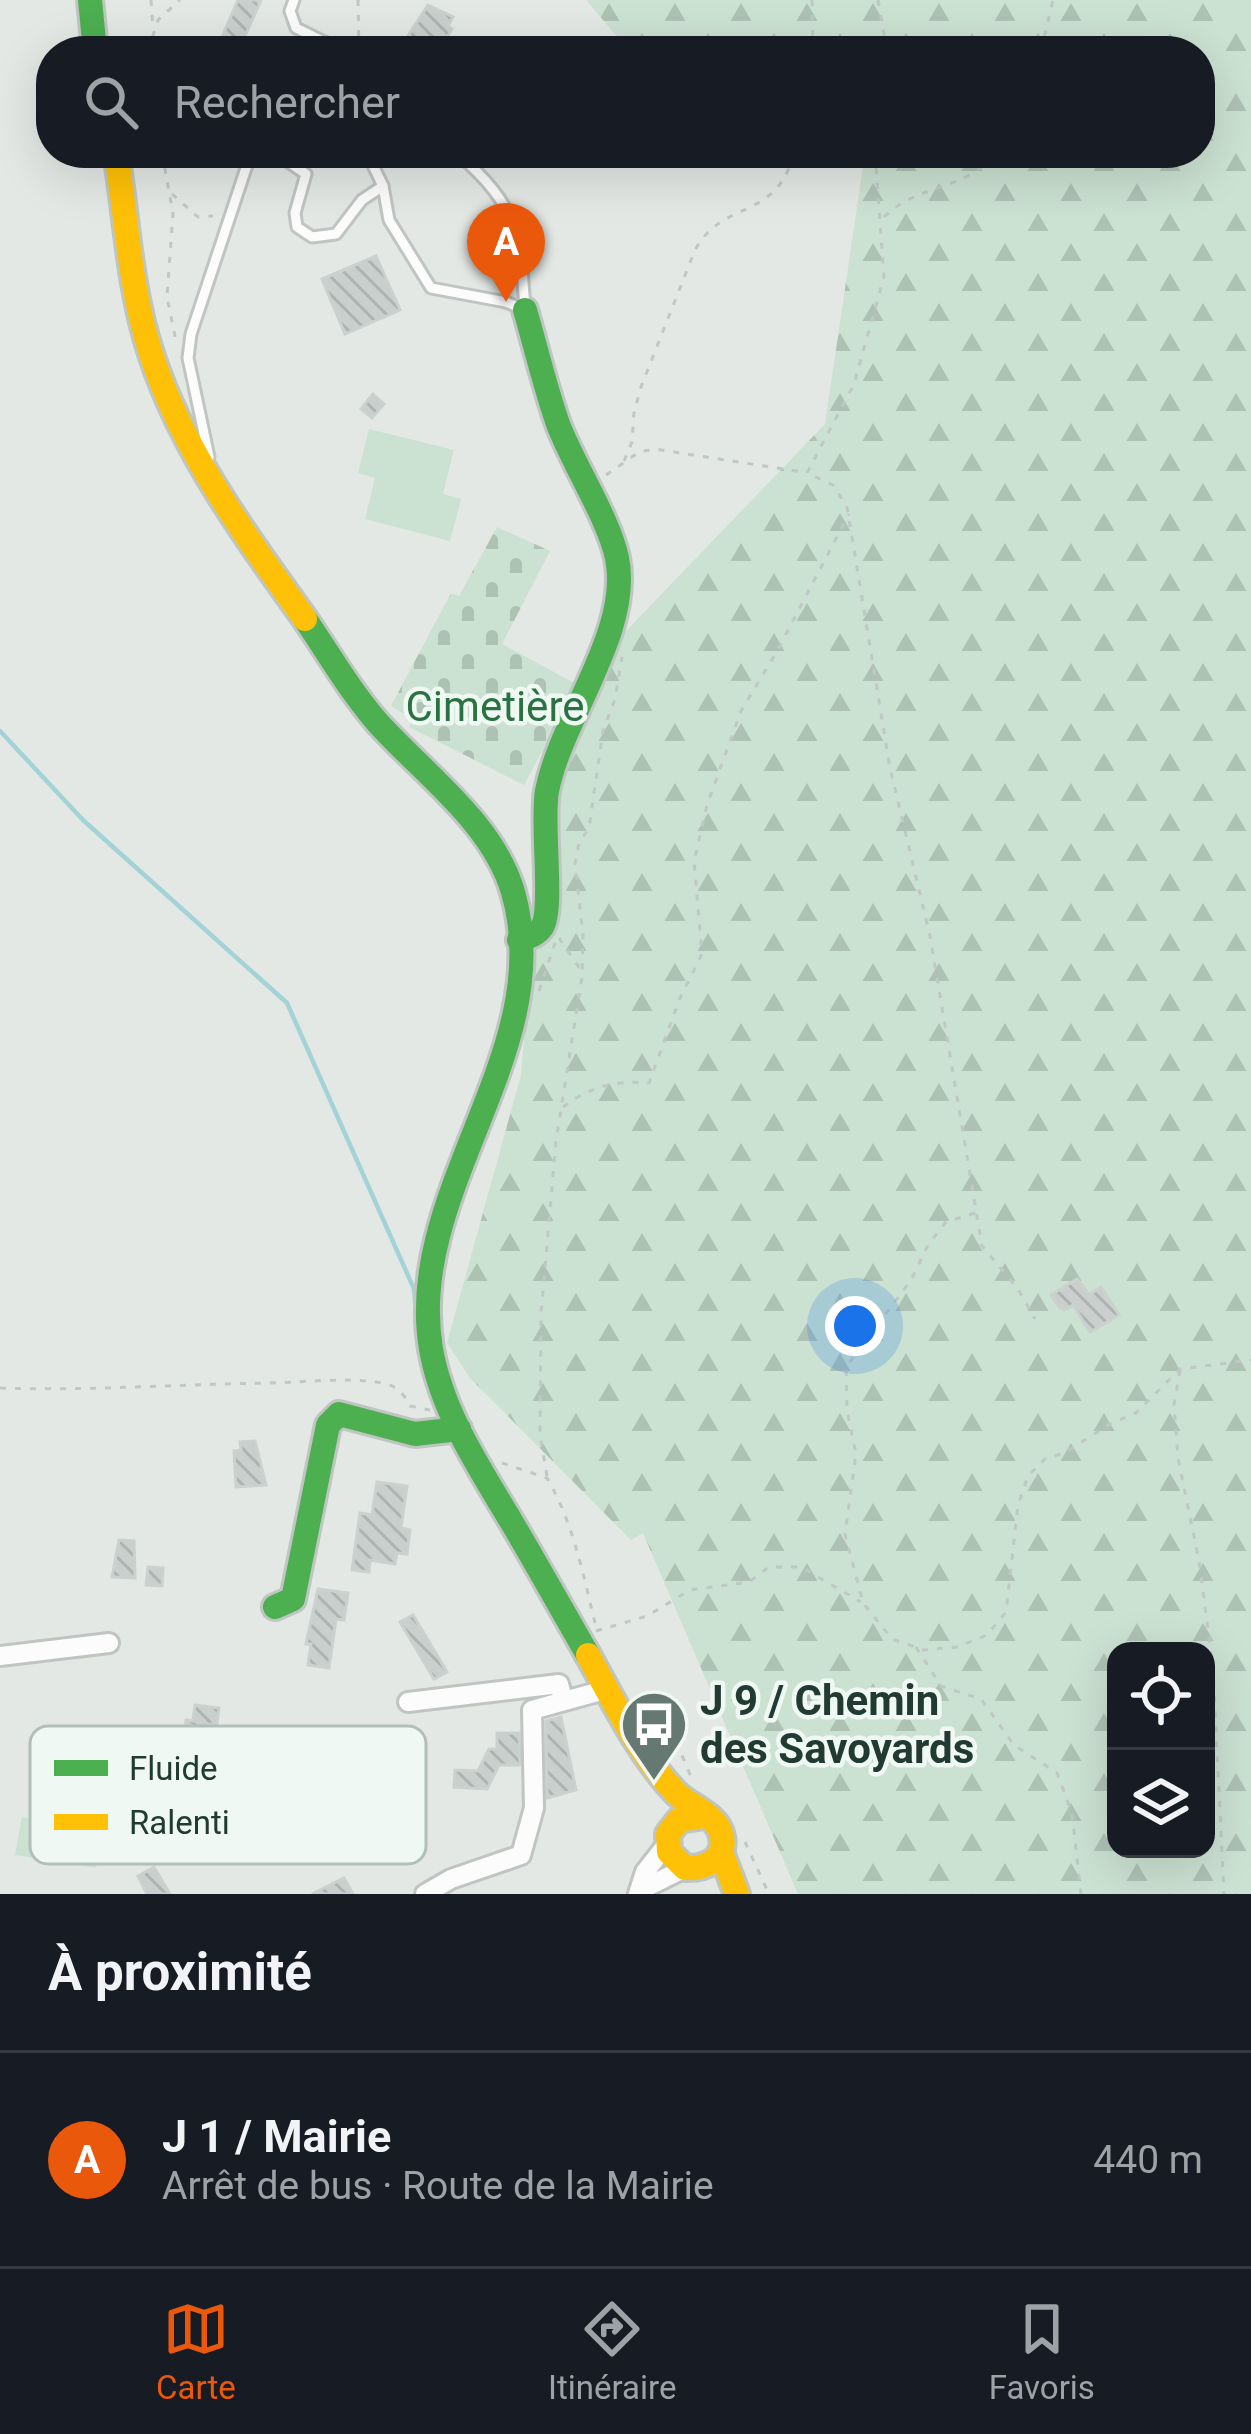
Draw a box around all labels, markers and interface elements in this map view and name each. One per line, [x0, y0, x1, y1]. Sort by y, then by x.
search box [36, 36, 1215, 168]
icon: search [78, 69, 144, 135]
text: Rechercher [174, 76, 400, 129]
pin: A [467, 203, 545, 302]
park label: Cimetière [406, 682, 585, 731]
your location [825, 1296, 885, 1356]
map controls [1107, 1642, 1215, 1858]
button: locate [1107, 1642, 1215, 1750]
place label: J 9 / Chemin des Savoyards [700, 1676, 974, 1773]
bus stop icon: J 9 / Chemin des Savoyards [619, 1689, 689, 1783]
legend [30, 1726, 426, 1864]
text: Fluide [129, 1749, 218, 1788]
button: layers [1107, 1750, 1215, 1858]
text: Ralenti [129, 1803, 230, 1842]
text: À proximité [48, 1943, 312, 2002]
text: J 1 / Mairie [162, 2110, 391, 2163]
text: A [74, 2137, 100, 2183]
text: 440 m [1093, 2137, 1203, 2183]
text: Arrêt de bus · Route de la Mairie [162, 2163, 714, 2209]
tab: Carte [156, 2296, 236, 2407]
tab: Itinéraire [548, 2296, 676, 2407]
tab: Favoris [989, 2296, 1095, 2407]

